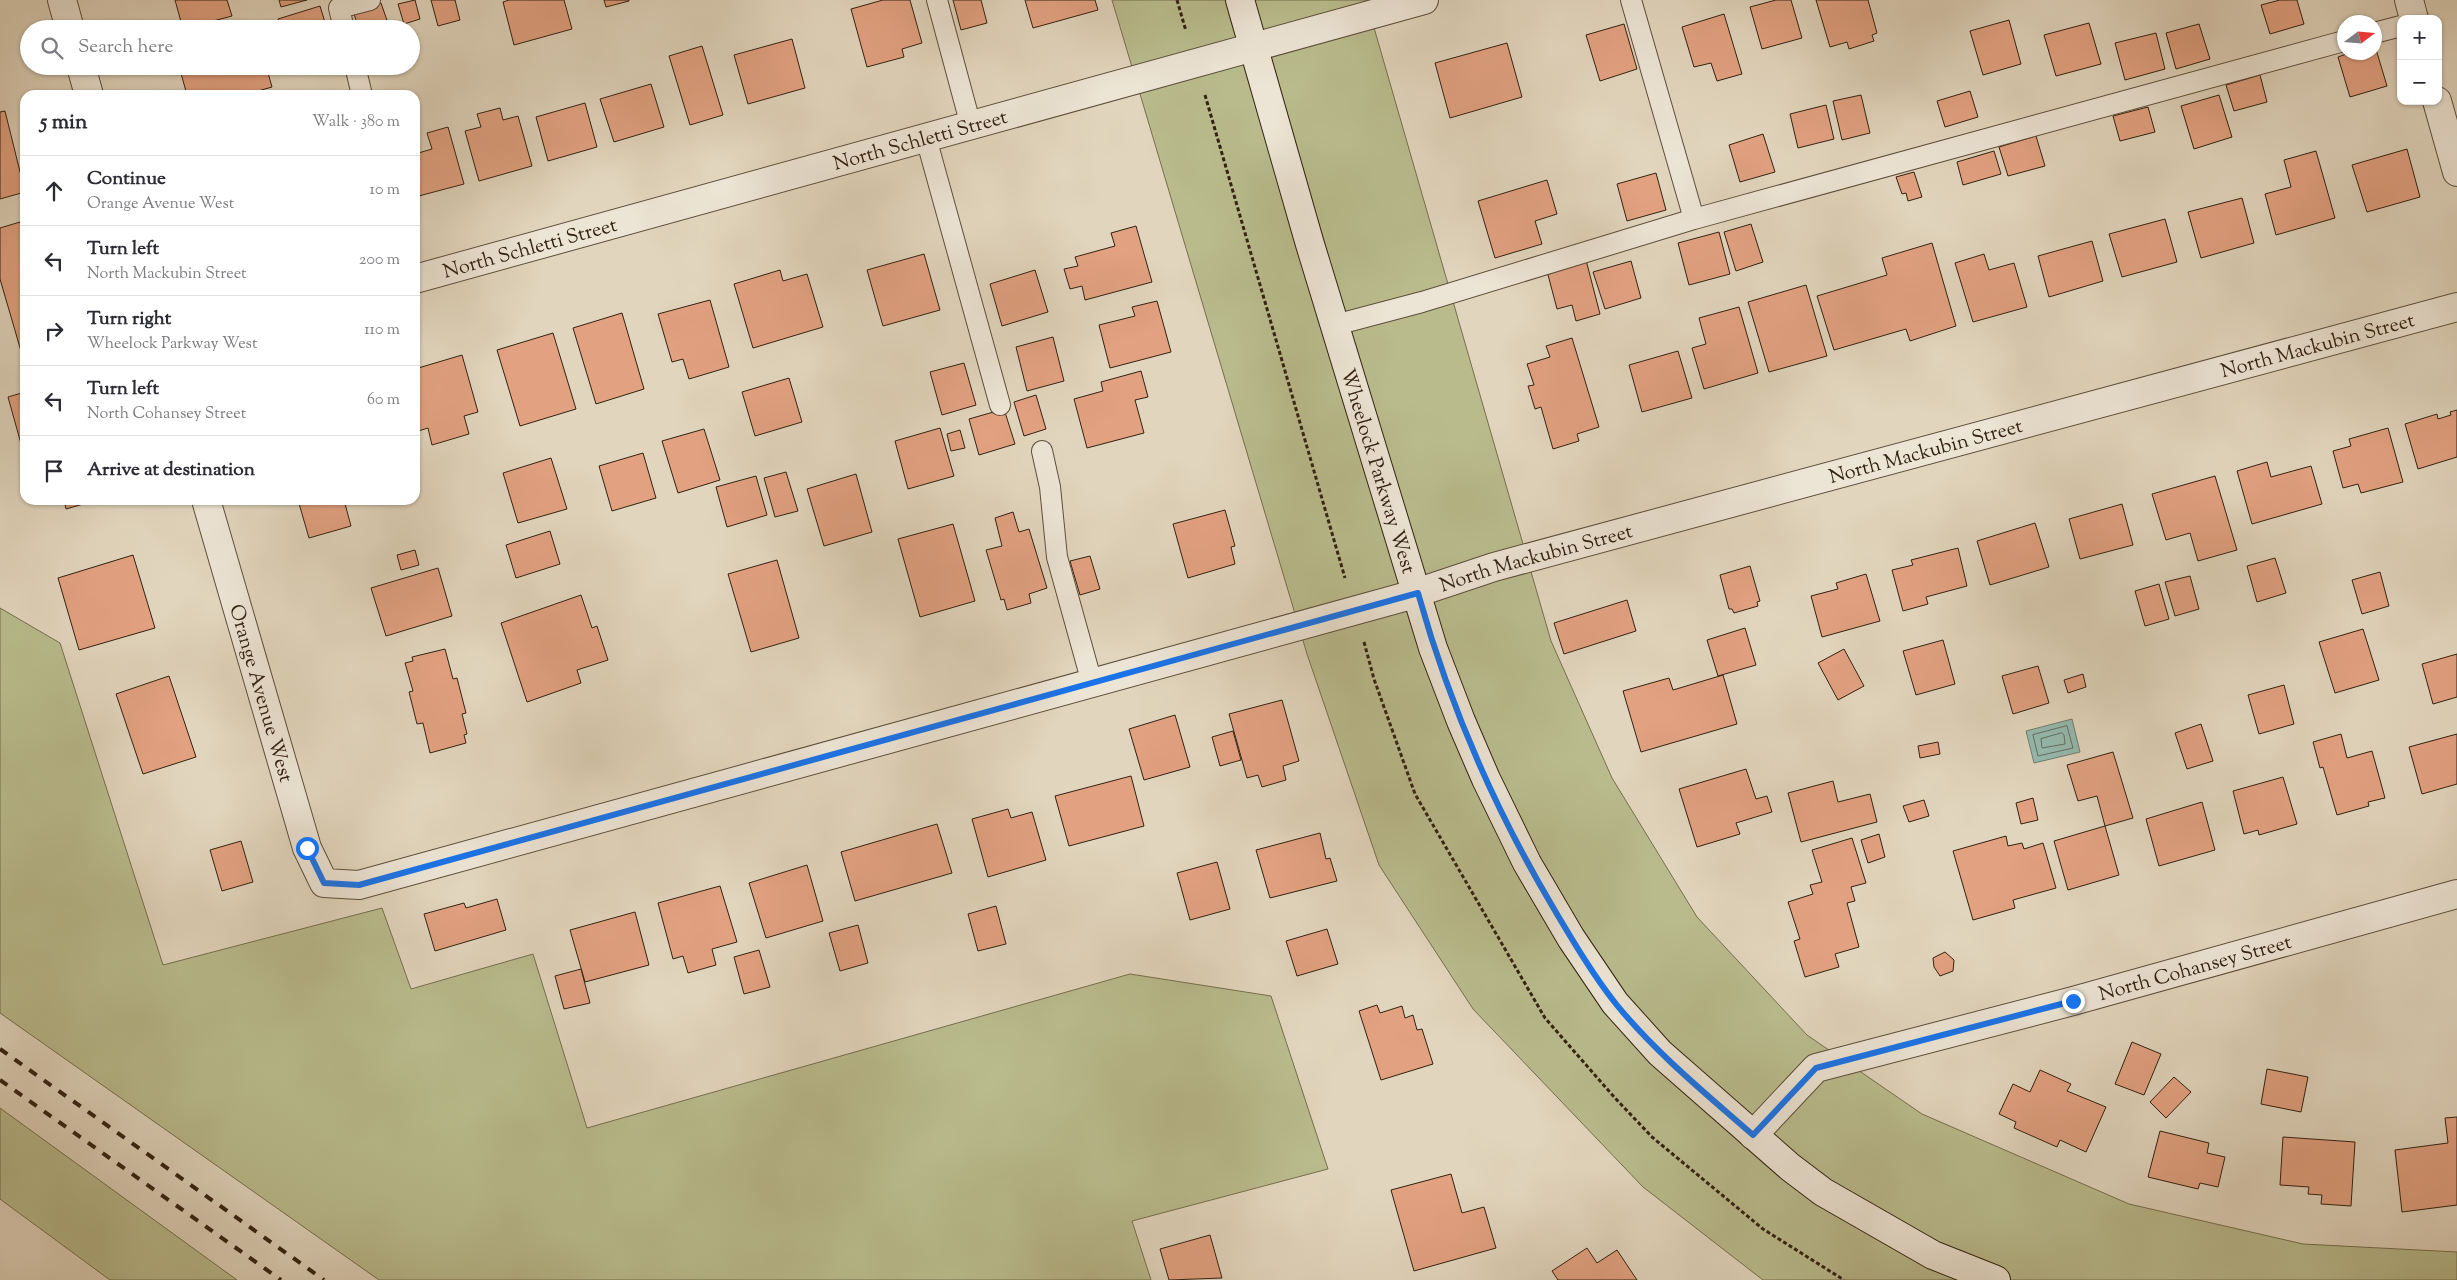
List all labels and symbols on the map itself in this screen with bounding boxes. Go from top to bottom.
north arrow [2337,15,2382,60]
street label: North Schletti Street [830,104,1011,180]
street label: North Schletti Street [440,212,621,288]
street label: North Mackubin Street [2218,307,2418,387]
street label: Wheelock Parkway West [1332,365,1422,578]
street label: North Mackubin Street [1826,413,2026,493]
street label: North Mackubin Street [1436,518,1636,601]
street label: Orange Avenue West [220,601,299,786]
route start [296,837,319,860]
street label: North Cohansey Street [2096,929,2295,1010]
route end [2062,990,2085,1013]

